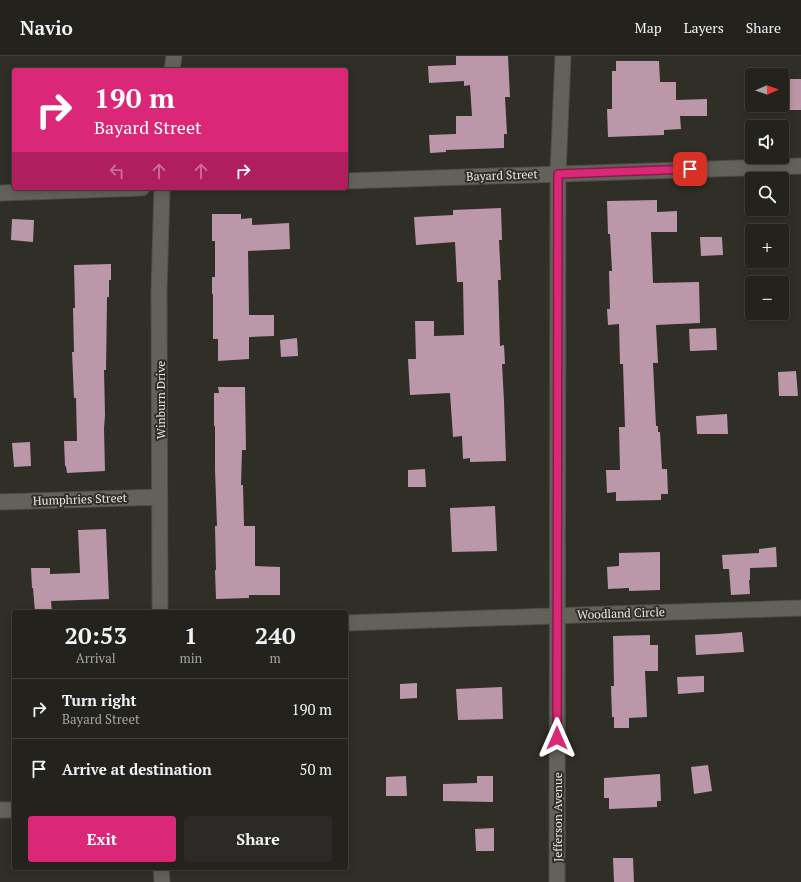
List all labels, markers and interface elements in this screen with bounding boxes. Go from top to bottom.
text: Navio [20,15,73,40]
text: Map [635,18,662,37]
text: Layers [684,18,724,37]
text: Share [746,18,781,37]
north arrow [745,68,789,112]
map controls [745,68,789,320]
text: 190 m [94,79,175,116]
icon: right [28,84,80,136]
text: Bayard Street [94,115,202,139]
button: sound [745,120,789,164]
pin [673,152,707,186]
icon: arrive [679,158,701,180]
icon: left [106,160,128,182]
icon: ahead [148,160,170,182]
icon: ahead [190,160,212,182]
icon: right [232,160,254,182]
street label: Bayard Street [466,166,539,184]
button: search [745,172,789,216]
button: + [745,224,789,268]
button: − [745,276,789,320]
street label: Winburn Drive [153,361,168,439]
street label: Humphries Street [33,490,128,508]
street label: Woodland Circle [577,604,665,622]
text: 20:53 [64,619,127,651]
text: 1 [184,619,198,651]
text: 240 [255,619,295,651]
text: Arrival [76,649,116,667]
text: min [179,649,202,667]
text: m [270,649,281,667]
text: Turn right [62,690,137,710]
icon: right [28,698,50,720]
text: 190 m [291,699,332,719]
text: Bayard Street [62,710,140,728]
position arrow [536,717,578,759]
icon: arrive [28,758,50,780]
text: Arrive at destination [62,759,212,779]
text: 50 m [299,759,332,779]
street label: Jefferson Avenue [550,772,565,862]
button: Exit [28,816,176,862]
button: Share [184,816,332,862]

